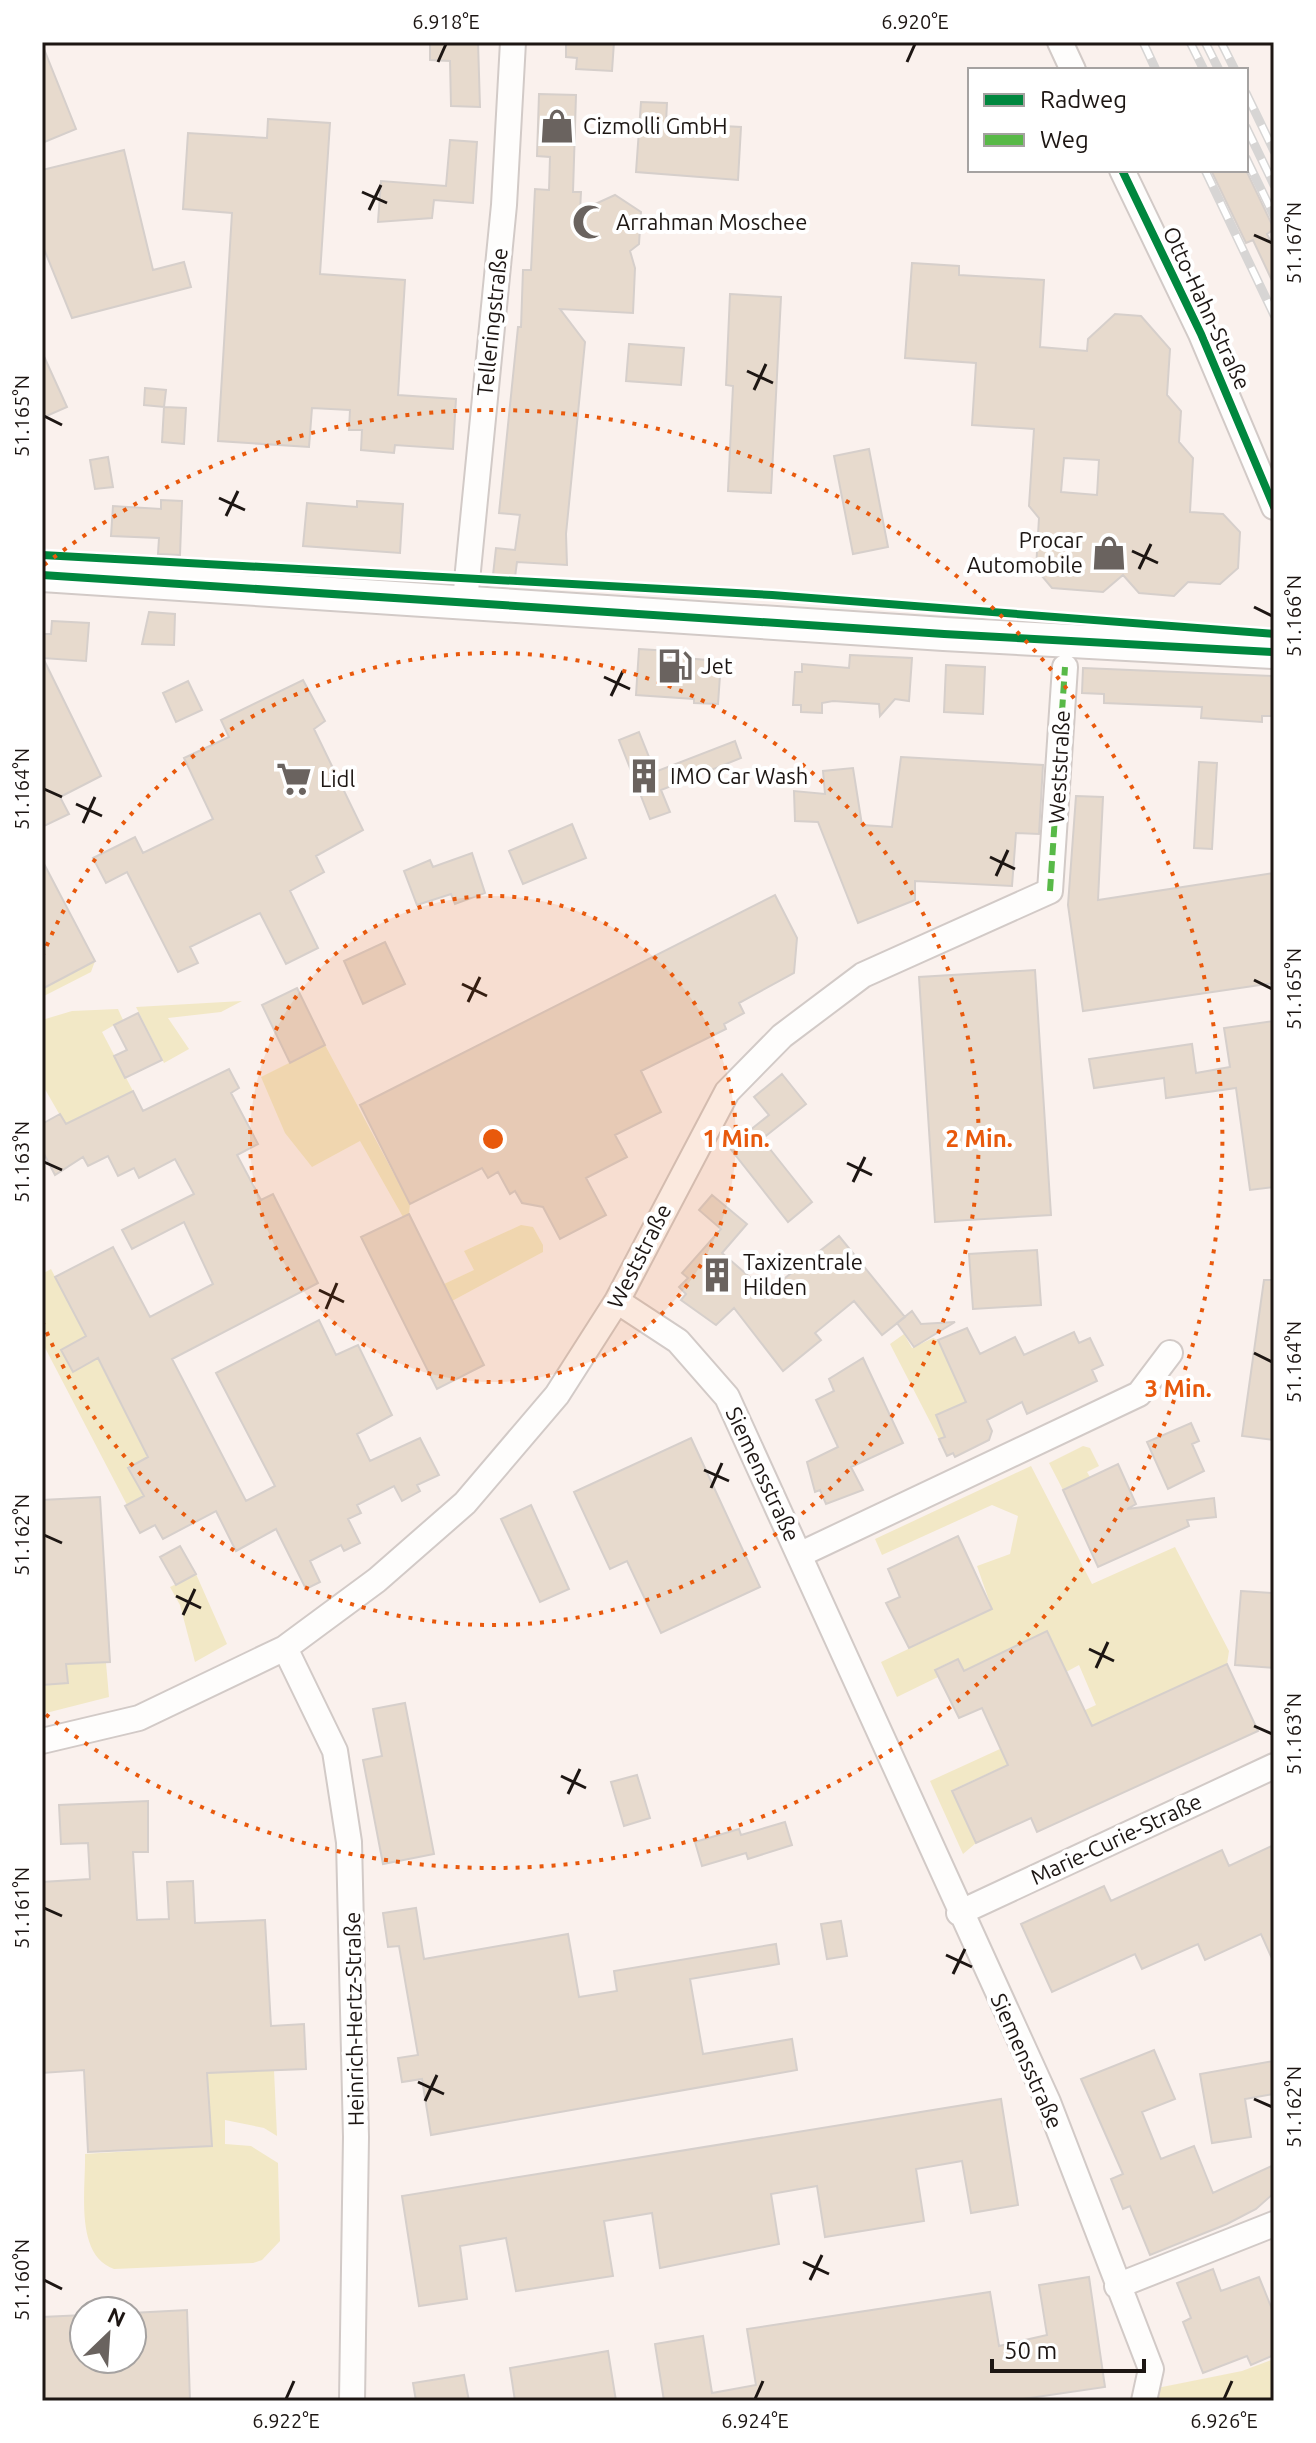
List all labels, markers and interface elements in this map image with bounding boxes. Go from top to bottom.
text: 6.918°E [412,10,480,33]
text: 6.920°E [881,10,949,33]
legend [968,68,1248,172]
text: Radweg [1040,86,1127,113]
shop icon: Cizmolli GmbH [538,107,576,145]
place label: Cizmolli GmbH [583,113,728,138]
text: Weg [1040,126,1089,153]
text: 51.167°N [1282,202,1305,284]
mosque icon: Arrahman Moschee [571,203,609,241]
place label: Arrahman Moschee [616,209,807,234]
street label: Otto-Hahn-Straße [1159,222,1256,393]
street label: Telleringstraße [471,246,512,397]
text: 51.165°N [10,375,33,457]
place label: Procar Automobile [967,527,1084,577]
shop icon: Procar Automobile [1090,534,1128,572]
text: 51.166°N [1282,575,1305,657]
fuel station icon: Jet [656,647,694,685]
place label: Jet [701,653,733,678]
street label: Weststraße [1043,710,1074,824]
text: 51.164°N [10,748,33,830]
building icon: IMO Car Wash [625,757,663,795]
supermarket icon: Lidl [275,760,313,798]
place label: IMO Car Wash [670,763,808,788]
place label: Lidl [320,766,355,791]
text: 51.165°N [1282,948,1305,1030]
text: 51.163°N [10,1121,33,1203]
centre of rings [479,1125,507,1153]
text: 1 Min. [702,1125,770,1152]
text: 2 Min. [945,1125,1013,1152]
street label: Weststraße [602,1199,675,1312]
place label: Taxizentrale Hilden [743,1249,863,1299]
building icon: Taxizentrale Hilden [698,1256,736,1294]
text: 51.164°N [1282,1321,1305,1403]
text: 3 Min. [1144,1375,1212,1402]
street label: Siemensstraße [721,1403,806,1545]
text: 51.162°N [10,1494,33,1576]
text: 51.163°N [1282,1693,1305,1775]
street label: Marie-Curie-Straße [1026,1788,1205,1889]
text: 51.161°N [10,1867,33,1949]
street label: Heinrich-Hertz-Straße [339,1912,368,2126]
street label: Siemensstraße [986,1989,1068,2132]
text: 51.162°N [1282,2066,1305,2148]
text: 51.160°N [10,2239,33,2321]
north arrow [68,2295,148,2375]
text: N [104,2302,129,2331]
scale bar [992,2323,1144,2373]
text: 50 m [1004,2337,1057,2364]
text: 6.922°E [252,2409,320,2432]
text: 6.924°E [721,2409,789,2432]
text: 6.926°E [1190,2409,1258,2432]

